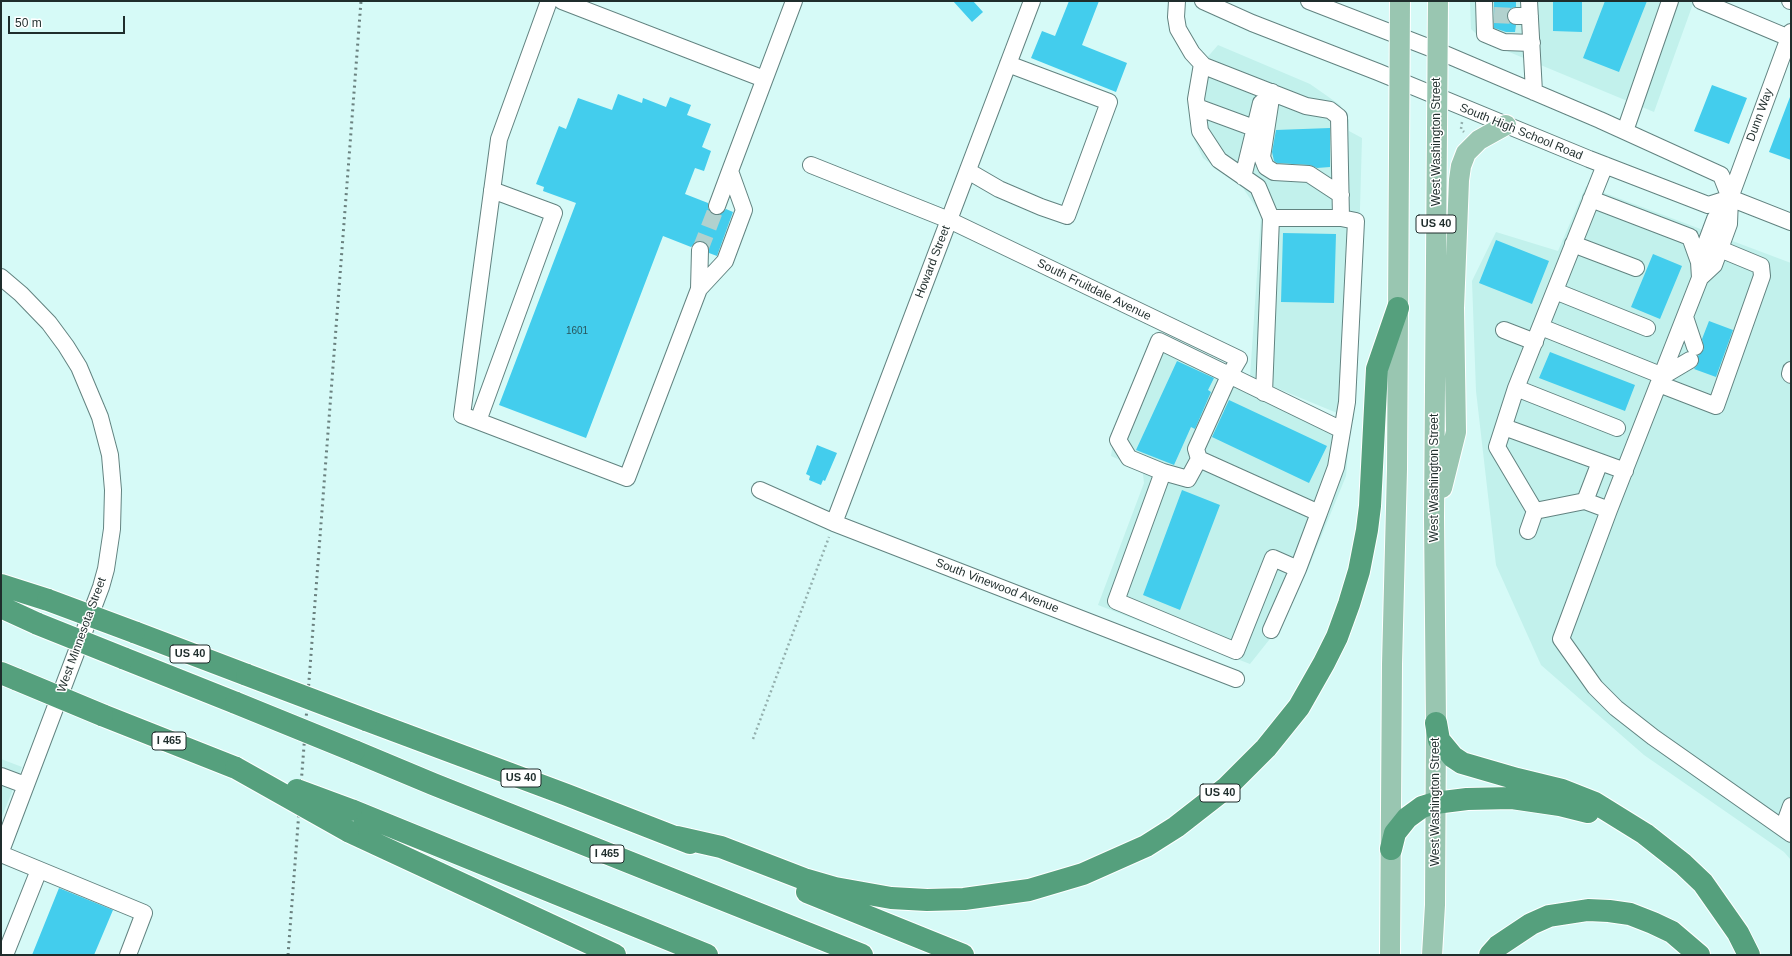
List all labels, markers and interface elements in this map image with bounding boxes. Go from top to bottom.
scale bar [10,8,127,34]
text: 50 m [15,16,42,30]
street label: West Washington Street [1430,78,1444,206]
street label: Dunn Way [1744,86,1776,144]
street label: South High School Road [1457,101,1585,163]
road number: US 40 [1416,215,1456,233]
street label: Howard Street [913,224,953,300]
street label: South Fruitdale Avenue [1035,256,1153,324]
house number: 1601 [566,325,588,337]
street label: West Washington Street [1428,414,1442,542]
street label: South Vinewood Avenue [933,556,1061,616]
street label: West Minnesota Street [55,576,109,694]
road number: US 40 [170,645,210,663]
road number: I 465 [152,732,186,750]
street label: West Washington Street [1429,738,1443,866]
road number: US 40 [501,769,541,787]
road number: US 40 [1200,784,1240,802]
road number: I 465 [590,845,624,863]

